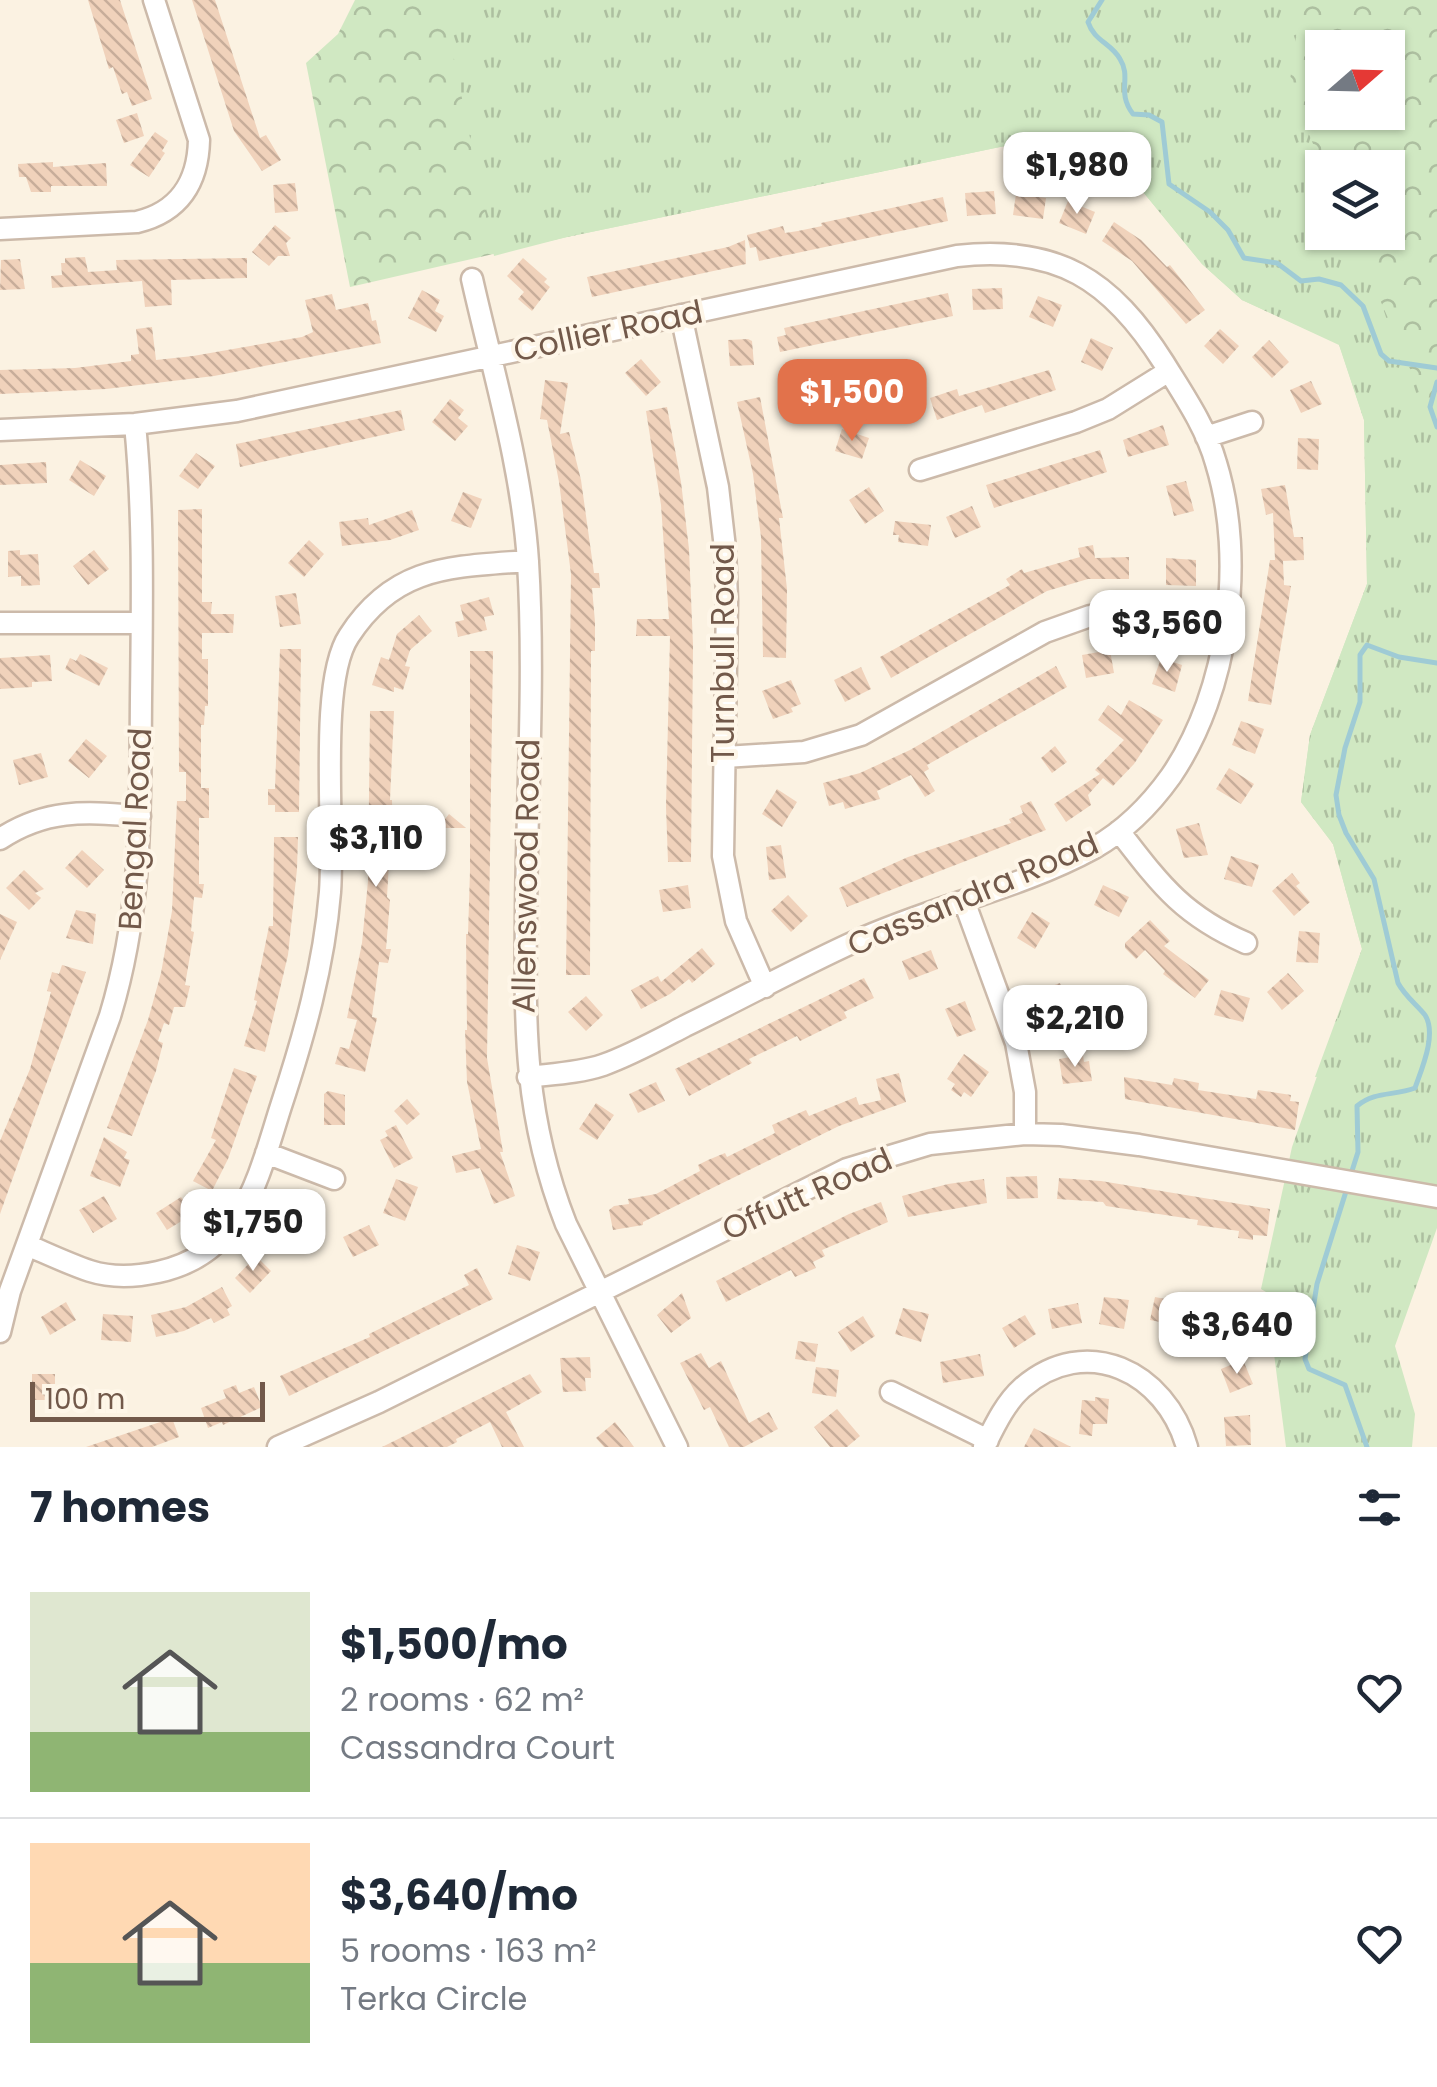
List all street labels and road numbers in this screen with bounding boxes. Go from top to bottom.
street label: Collier Road [509,289,707,373]
street label: Turnbull Road [700,543,745,763]
street label: Bengal Road [107,727,162,931]
street label: Allenswood Road [501,738,550,1014]
street label: Cassandra Road [840,820,1105,967]
street label: Offutt Road [715,1136,899,1251]

